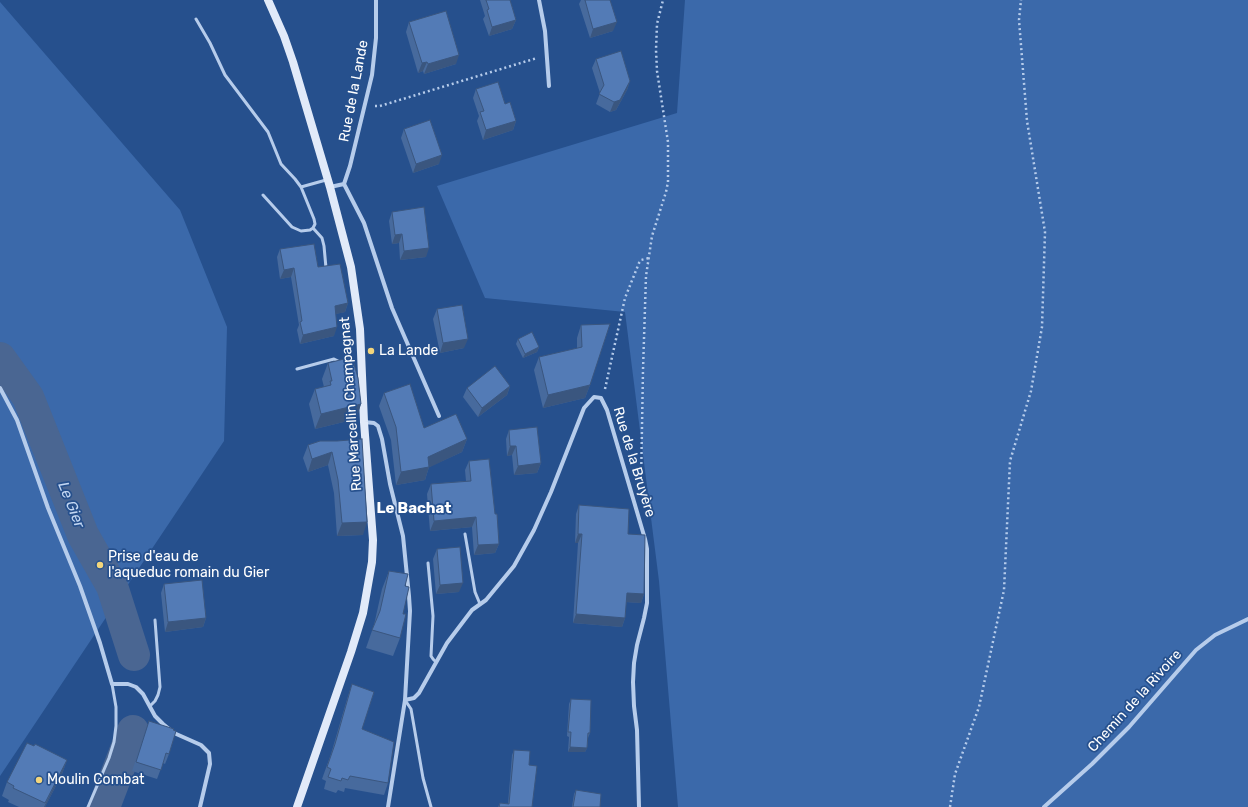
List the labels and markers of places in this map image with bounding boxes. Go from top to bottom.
place label: La Lande [379,343,438,359]
marker: La Lande [366,346,376,356]
place label: Prise d'eau de l'aqueduc romain du Gier [108,549,269,582]
marker: Prise d'eau de l'aqueduc romain du Gier [95,560,105,570]
place label: Moulin Combat [47,772,145,788]
marker: Moulin Combat [34,775,44,785]

